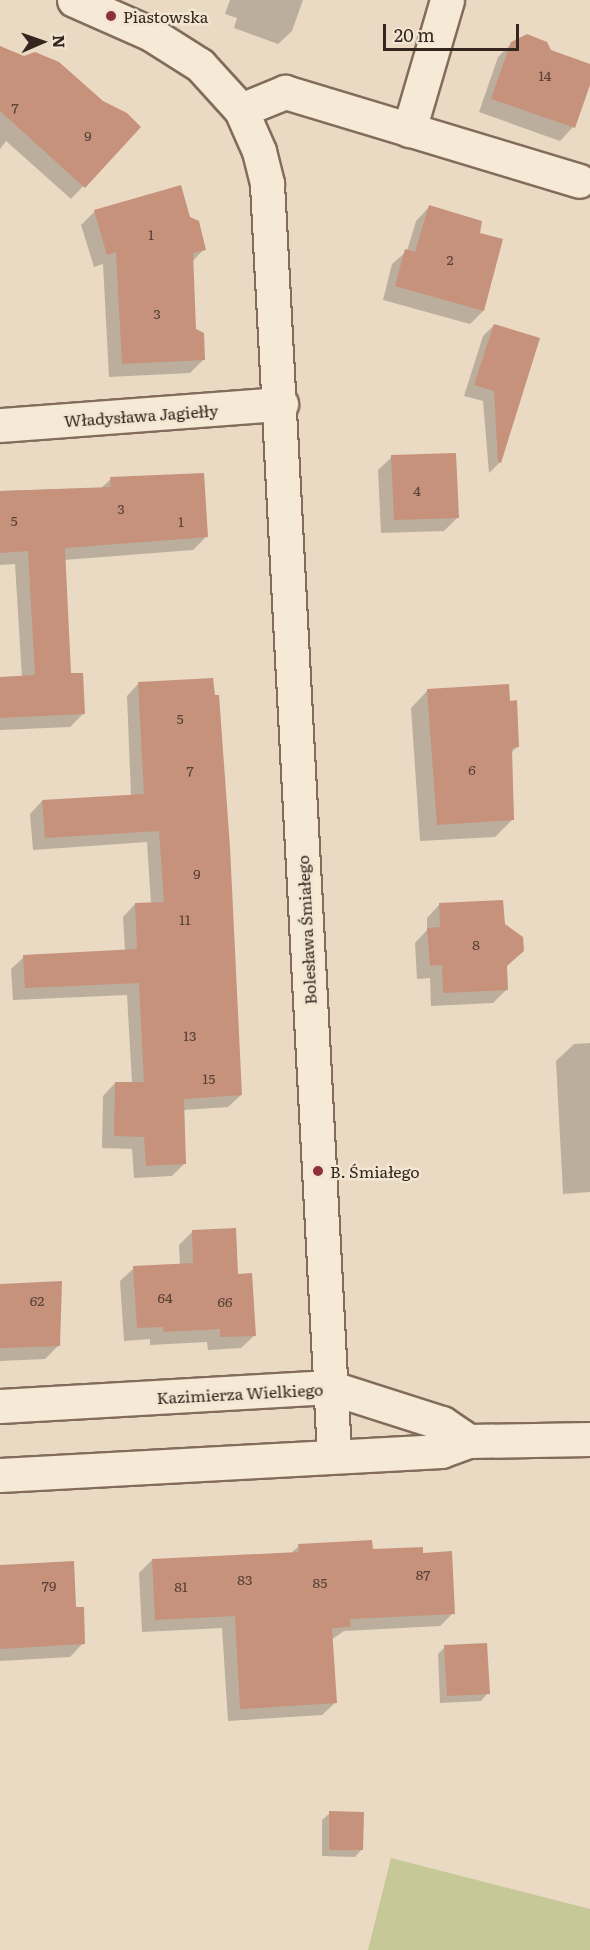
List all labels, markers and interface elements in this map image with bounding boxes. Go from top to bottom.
place label: Piastowska [123,6,208,26]
marker: Piastowska [104,9,118,23]
north arrow [12,12,72,72]
scale bar [386,12,522,50]
text: 20 m [394,21,435,48]
text: N [48,34,72,49]
house number: 14 [539,67,551,83]
house number: 7 [11,99,19,115]
house number: 9 [84,127,92,143]
house number: 1 [148,226,154,242]
house number: 2 [446,251,454,267]
house number: 3 [153,305,161,321]
street label: Władysława Jagiełły [63,400,219,430]
house number: 4 [413,482,421,498]
house number: 3 [117,500,125,516]
house number: 5 [10,512,18,528]
house number: 1 [178,513,184,529]
house number: 5 [176,710,184,726]
house number: 6 [468,761,476,777]
house number: 7 [186,762,194,778]
street label: Bolesława Śmiałego [293,855,319,1005]
house number: 9 [193,865,201,881]
house number: 11 [179,911,191,927]
house number: 8 [472,936,480,952]
house number: 13 [183,1027,197,1043]
house number: 15 [203,1070,215,1086]
place label: B. Śmiałego [330,1161,420,1181]
marker: B. Śmiałego [311,1164,325,1178]
house number: 64 [157,1289,173,1305]
house number: 62 [30,1292,44,1308]
house number: 66 [217,1293,233,1309]
street label: Kazimierza Wielkiego [156,1379,324,1407]
house number: 87 [416,1566,430,1582]
house number: 83 [237,1571,253,1587]
house number: 85 [313,1574,327,1590]
house number: 79 [42,1577,56,1593]
house number: 81 [174,1578,188,1594]

